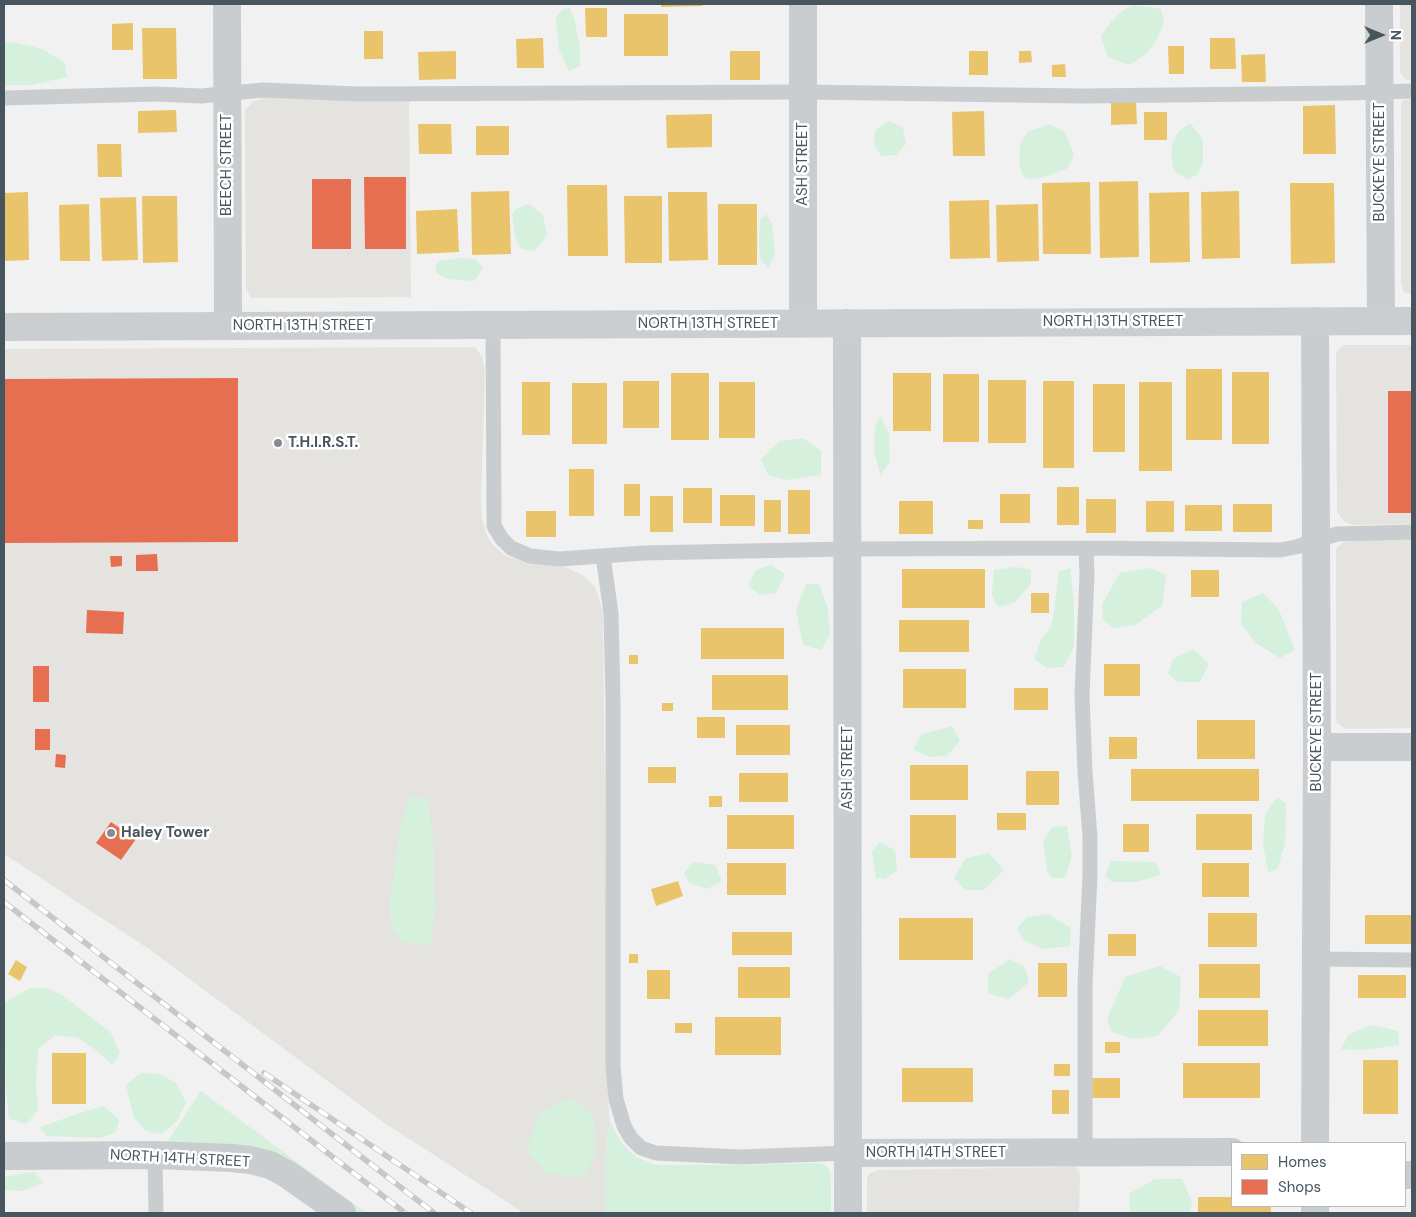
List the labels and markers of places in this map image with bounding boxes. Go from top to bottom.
place label: T.H.I.R.S.T. [288,434,358,452]
marker: T.H.I.R.S.T. [272,437,284,449]
place label: Haley Tower [121,824,209,842]
marker: Haley Tower [105,827,117,839]

